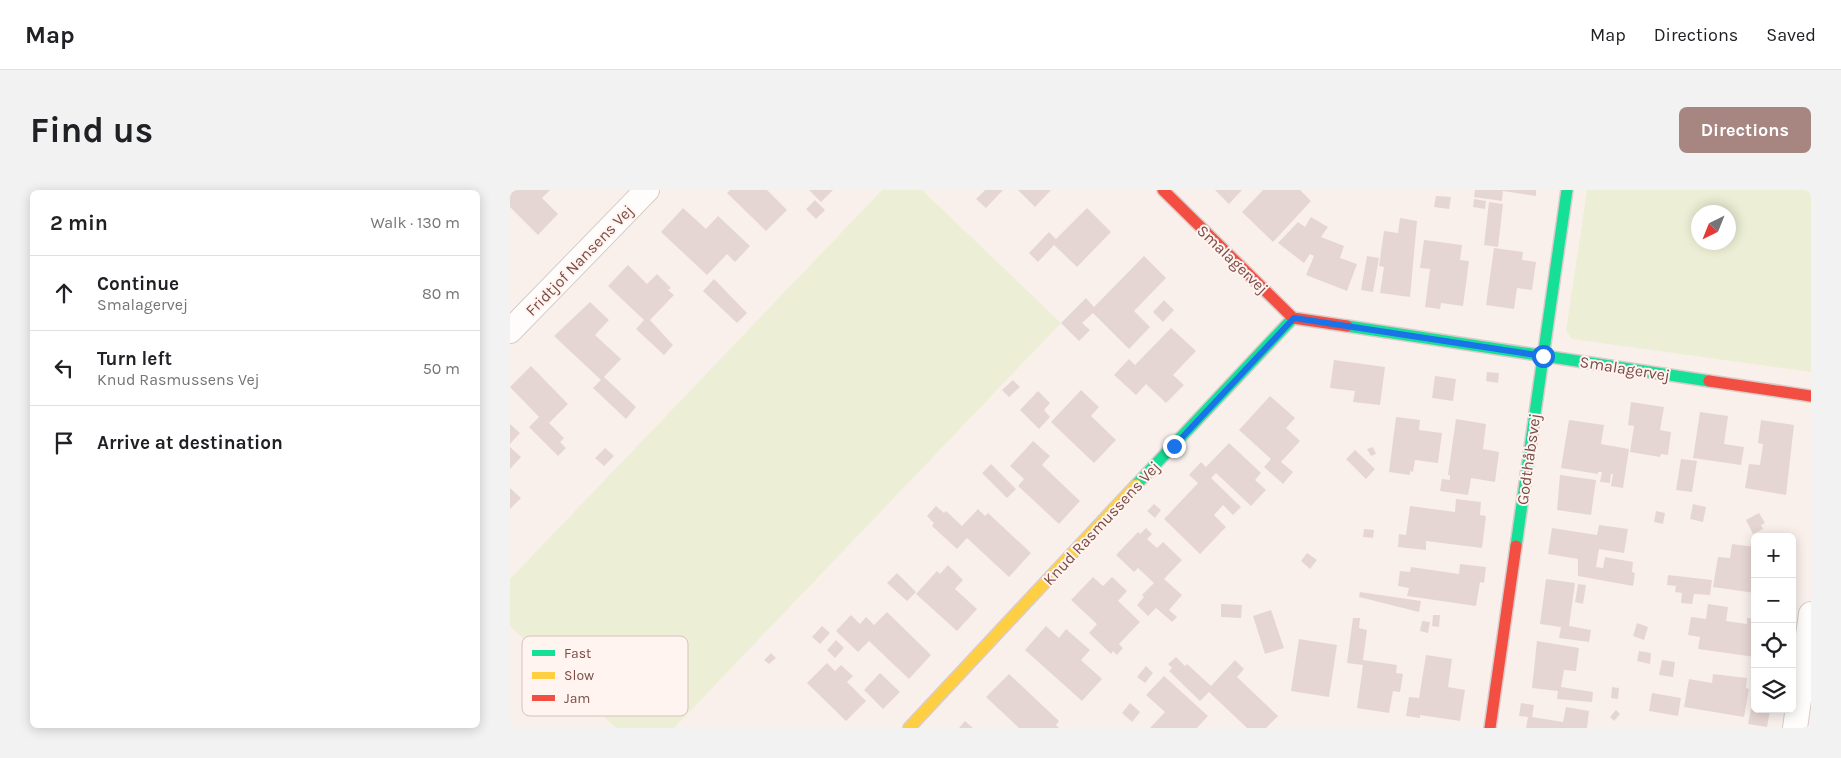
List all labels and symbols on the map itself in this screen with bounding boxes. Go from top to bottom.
street label: Fridtjof Nansens Vej [521,201,637,320]
north arrow [1691,205,1736,250]
street label: Smalagervej [1193,221,1272,298]
route start [1532,345,1555,368]
street label: Smalagervej [1578,352,1671,385]
street label: Godthåbsvej [1513,412,1544,506]
route end [1163,435,1186,458]
street label: Knud Rasmussens Vej [1039,457,1164,589]
legend [522,636,688,716]
text: Fast [564,645,591,662]
text: Slow [564,667,594,684]
text: Jam [564,690,590,707]

